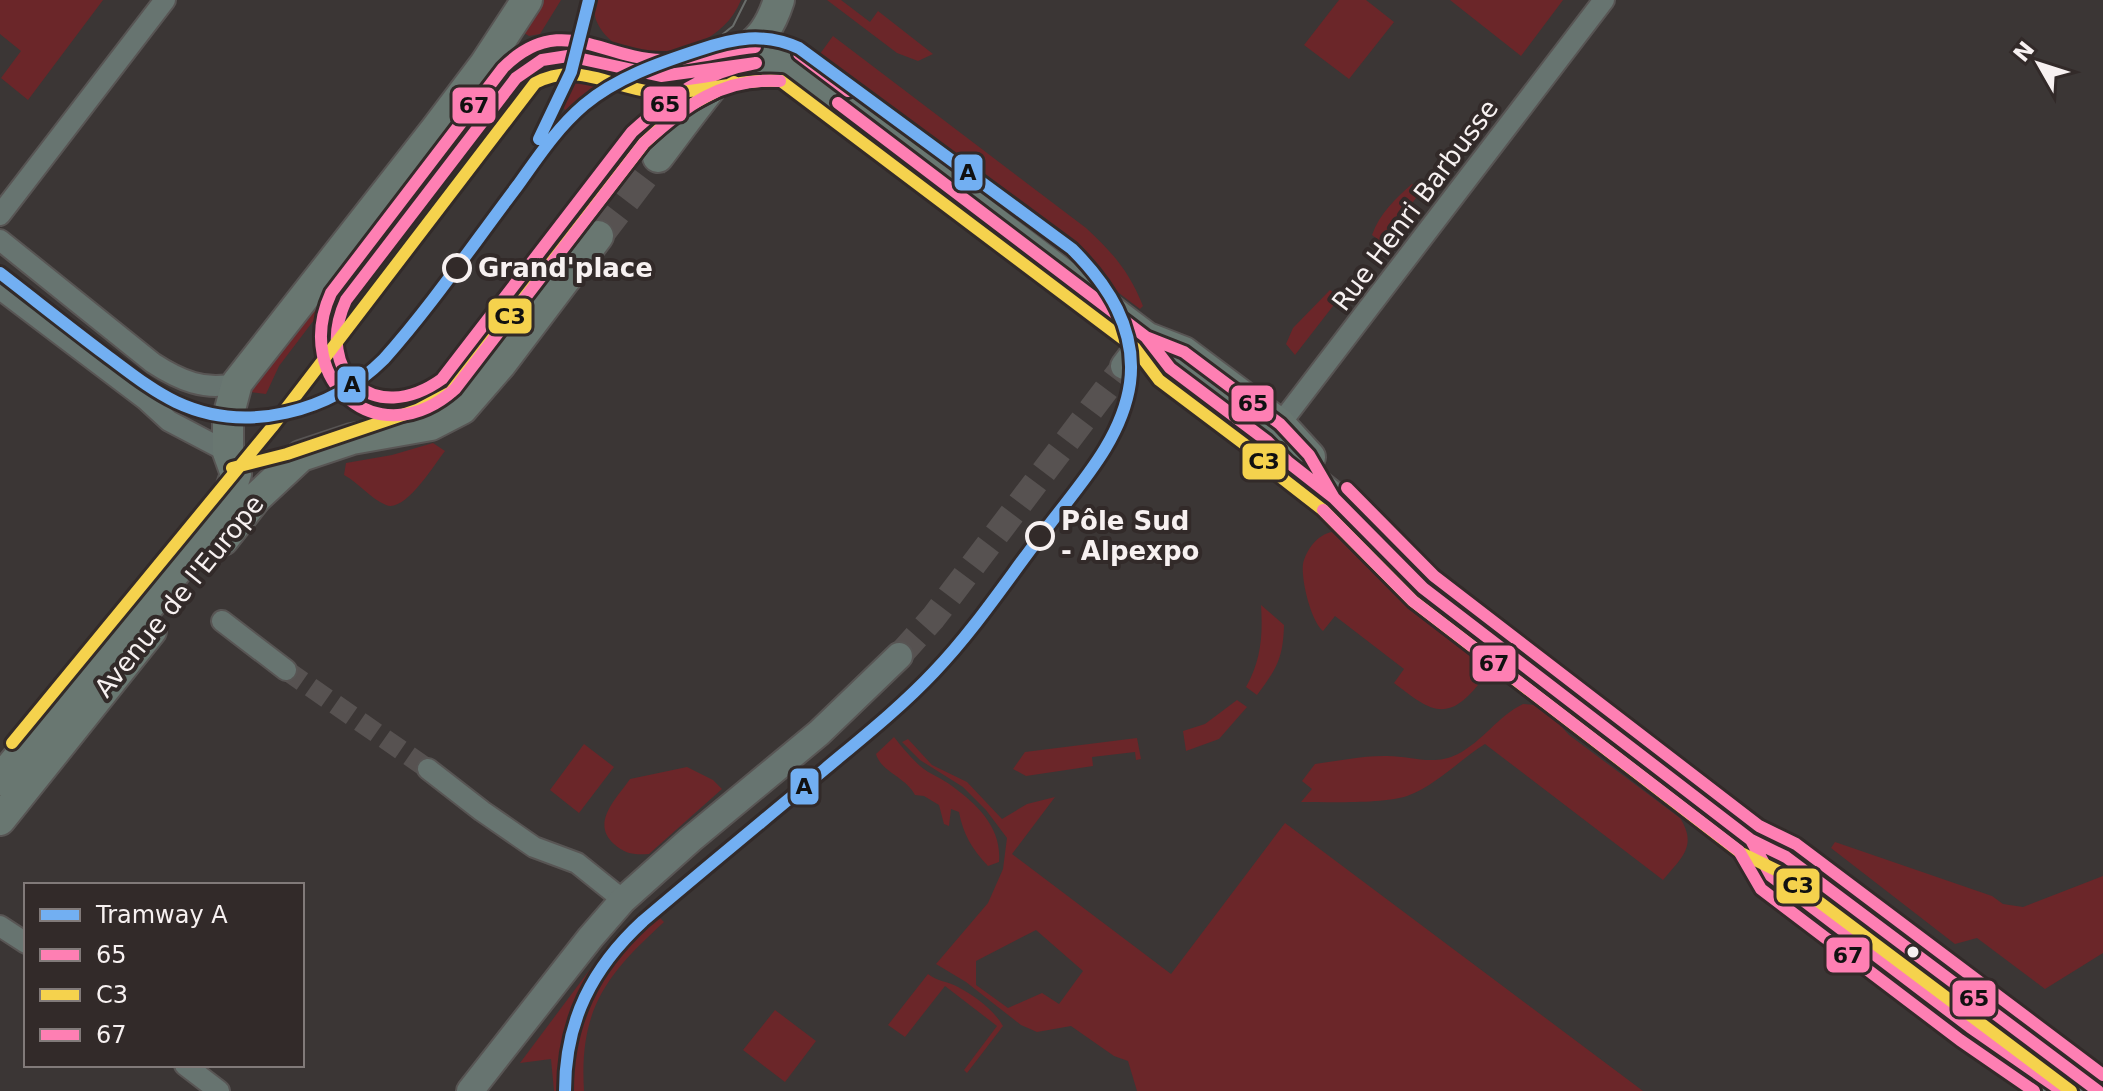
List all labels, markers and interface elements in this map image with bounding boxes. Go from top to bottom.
north arrow [1999,24,2079,104]
text: N [2008,37,2039,67]
line badge: 65 [642,85,688,123]
line badge: 67 [451,86,497,125]
text: 65 [650,92,680,117]
text: 67 [459,93,489,118]
street label: Rue Henri Barbusse [1326,94,1504,316]
line badge: A [953,153,984,192]
text: A [959,160,977,185]
place label: Grand'place [478,253,653,283]
marker: Grand'place [443,254,471,282]
line badge: C3 [487,297,533,335]
text: C3 [494,304,526,329]
line badge: A [336,365,367,404]
text: A [343,372,361,397]
line badge: 65 [1230,384,1275,423]
text: 65 [1238,391,1268,416]
line badge: C3 [1241,442,1287,481]
text: C3 [1248,449,1280,474]
street label: Avenue de l'Europe [88,489,270,703]
place label: Pôle Sud - Alpexpo [1061,506,1199,566]
marker: Pôle Sud - Alpexpo [1026,522,1054,550]
line badge: 67 [1471,644,1517,683]
text: 67 [1479,651,1509,676]
line badge: A [789,767,820,806]
text: A [795,774,813,799]
line badge: C3 [1775,867,1821,905]
text: C3 [1782,873,1814,898]
legend [24,883,304,1067]
text: Tramway A [95,901,228,929]
line badge: 67 [1825,936,1871,974]
text: 65 [96,941,127,969]
text: 67 [1833,943,1863,968]
unlabelled marker [1905,944,1921,960]
line badge: 65 [1951,979,1997,1018]
text: C3 [96,981,128,1009]
text: 65 [1959,986,1989,1011]
text: 67 [96,1021,127,1049]

